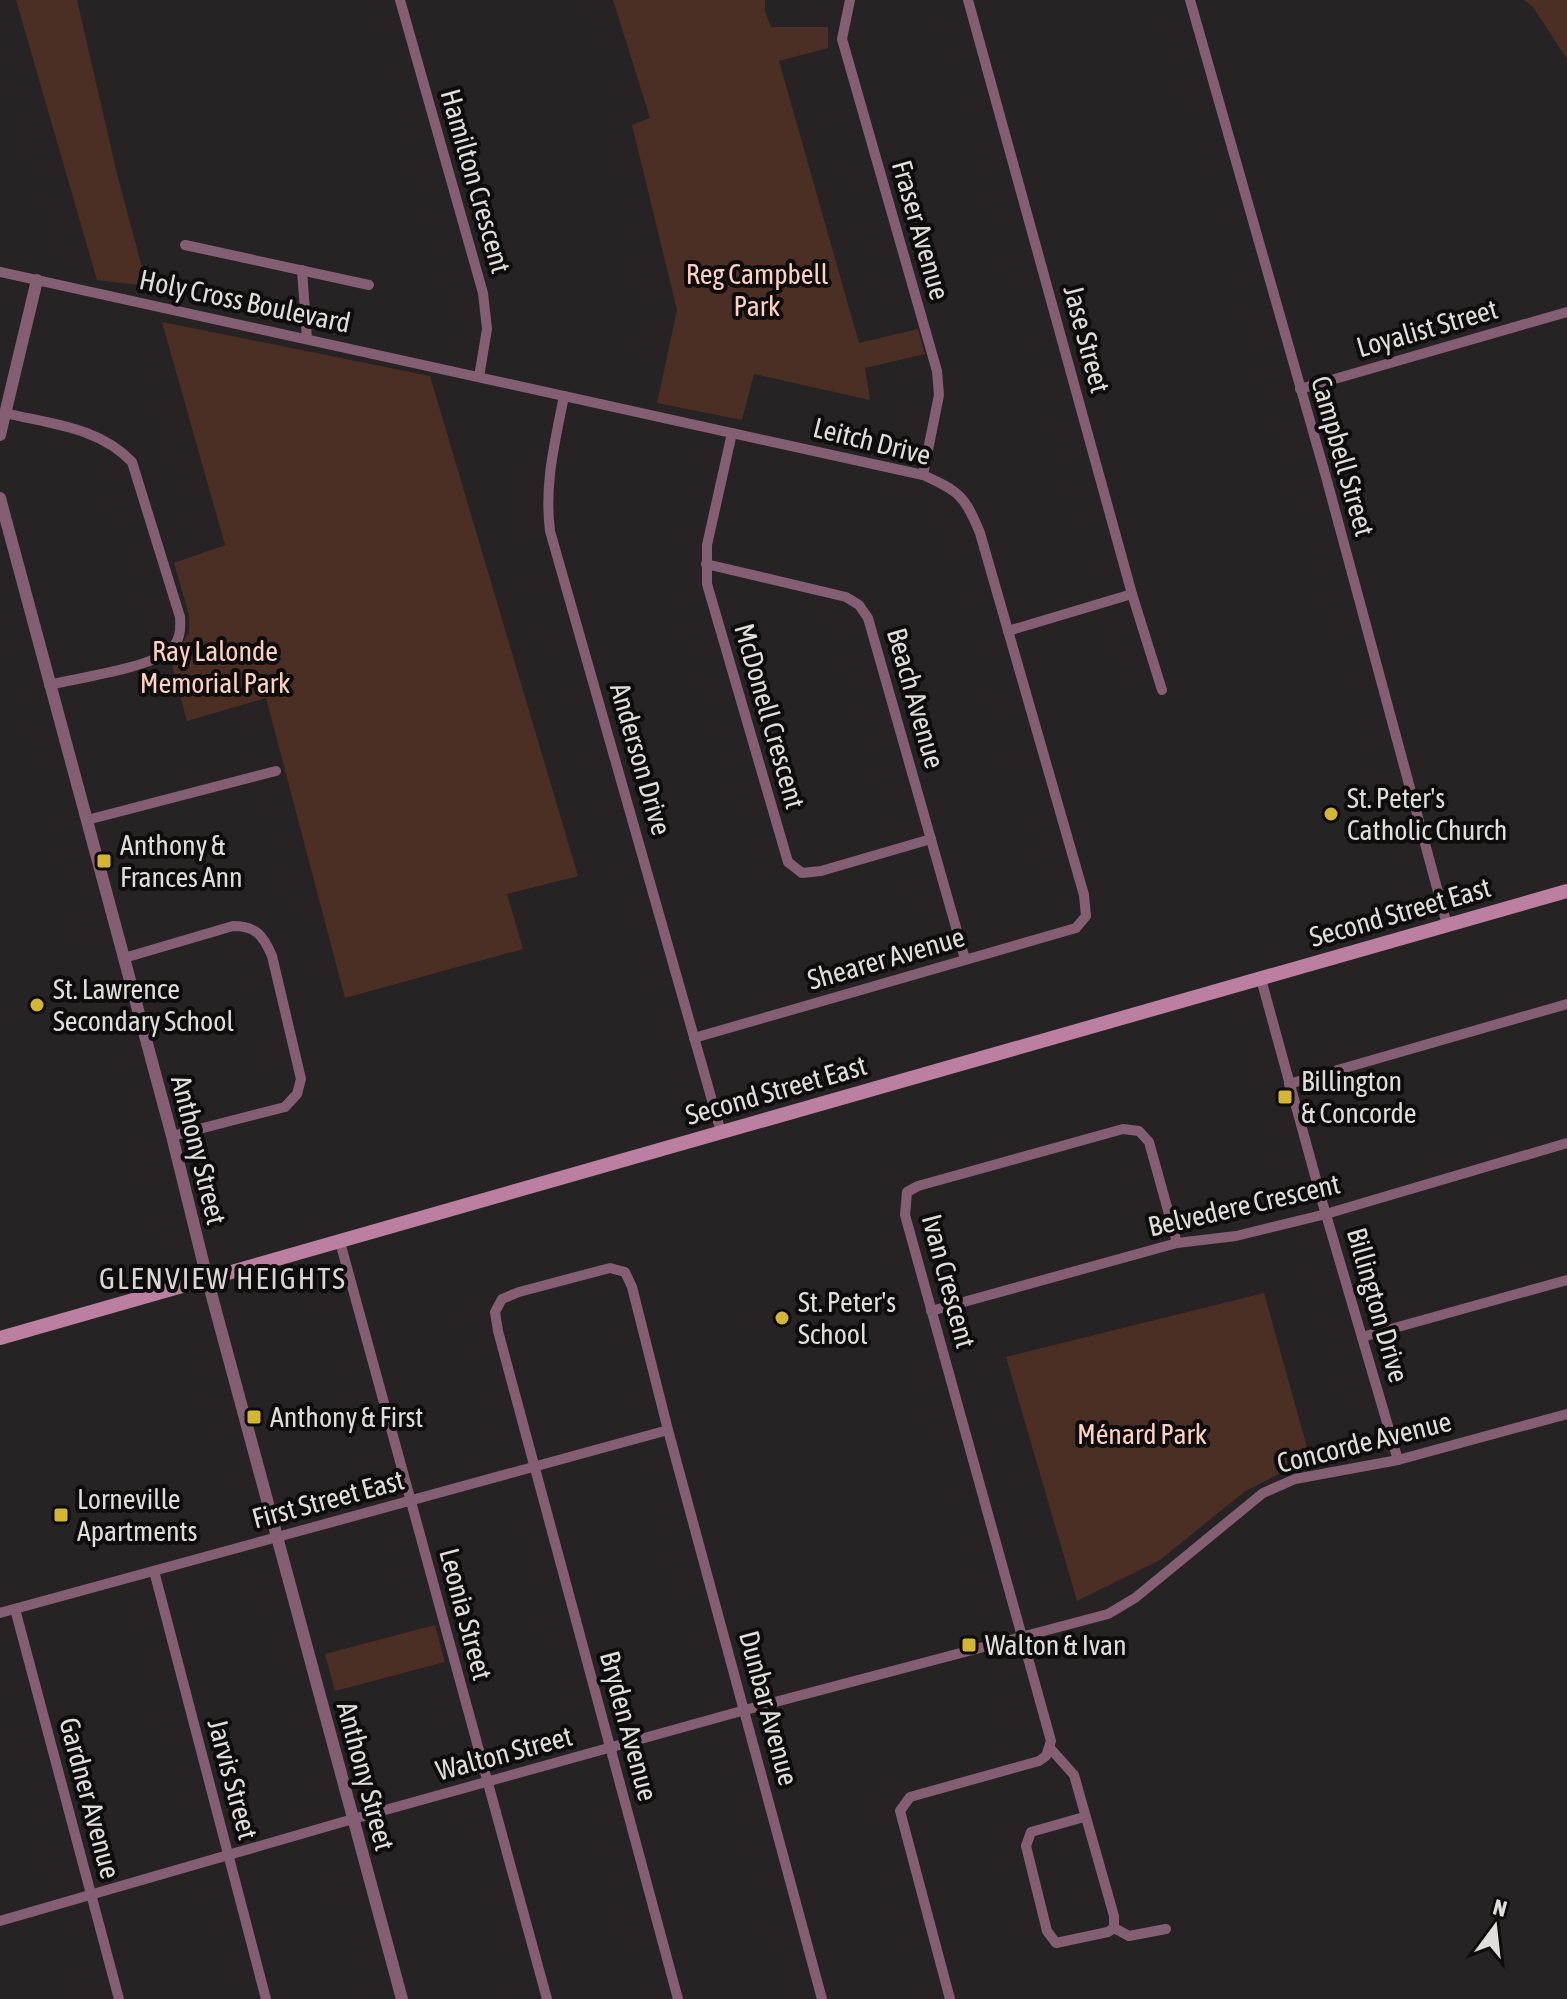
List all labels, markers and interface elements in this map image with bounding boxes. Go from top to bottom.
street label: Hamilton Crescent [434,85,518,277]
street label: Fraser Avenue [886,157,956,303]
park label: Reg Campbell Park [686,258,829,322]
street label: Holy Cross Boulevard [137,263,353,339]
street label: Jase Street [1057,282,1117,396]
street label: Loyalist Street [1353,293,1501,363]
street label: Campbell Street [1305,372,1381,540]
street label: Leitch Drive [810,411,934,471]
street label: McDonell Crescent [728,620,812,812]
street label: Beach Avenue [881,624,951,772]
park label: Ray Lalonde Memorial Park [140,635,290,699]
street label: Anderson Drive [604,679,678,839]
place label: St. Peter's Catholic Church [1347,782,1507,846]
marker: St. Peter's Catholic Church [1322,805,1340,823]
place label: Anthony & Frances Ann [120,829,243,893]
marker: Anthony & Frances Ann [95,852,113,870]
street label: Second Street East [1306,871,1494,953]
street label: Shearer Avenue [804,920,968,996]
place label: St. Lawrence Secondary School [53,973,234,1037]
marker: St. Lawrence Secondary School [28,996,46,1014]
street label: Second Street East [682,1049,870,1131]
place label: Billington & Concorde [1301,1065,1417,1129]
street label: Anthony Street [165,1072,233,1228]
marker: Billington & Concorde [1276,1088,1294,1106]
street label: Belvedere Crescent [1145,1167,1343,1243]
street label: Ivan Crescent [916,1211,982,1351]
street label: Billington Drive [1341,1224,1415,1386]
district label: GLENVIEW HEIGHTS [99,1261,347,1295]
place label: St. Peter's School [798,1286,896,1350]
marker: St. Peter's School [773,1309,791,1327]
place label: Anthony & First [270,1401,423,1433]
street label: Concorde Avenue [1274,1405,1454,1479]
marker: Anthony & First [245,1408,263,1426]
park label: Ménard Park [1077,1418,1207,1450]
street label: First Street East [249,1463,407,1535]
place label: Lorneville Apartments [77,1483,197,1547]
marker: Lorneville Apartments [52,1506,70,1524]
street label: Leonia Street [433,1545,499,1683]
street label: Dunbar Avenue [733,1627,805,1789]
place label: Walton & Ivan [985,1629,1127,1661]
marker: Walton & Ivan [960,1636,978,1654]
street label: Bryden Avenue [594,1648,664,1804]
street label: Anthony Street [331,1698,401,1854]
street label: Gardner Avenue [53,1714,127,1882]
street label: Jarvis Street [202,1715,264,1843]
street label: Walton Street [432,1719,576,1787]
north arrow [1455,1887,1535,1967]
text: N [1491,1893,1510,1922]

